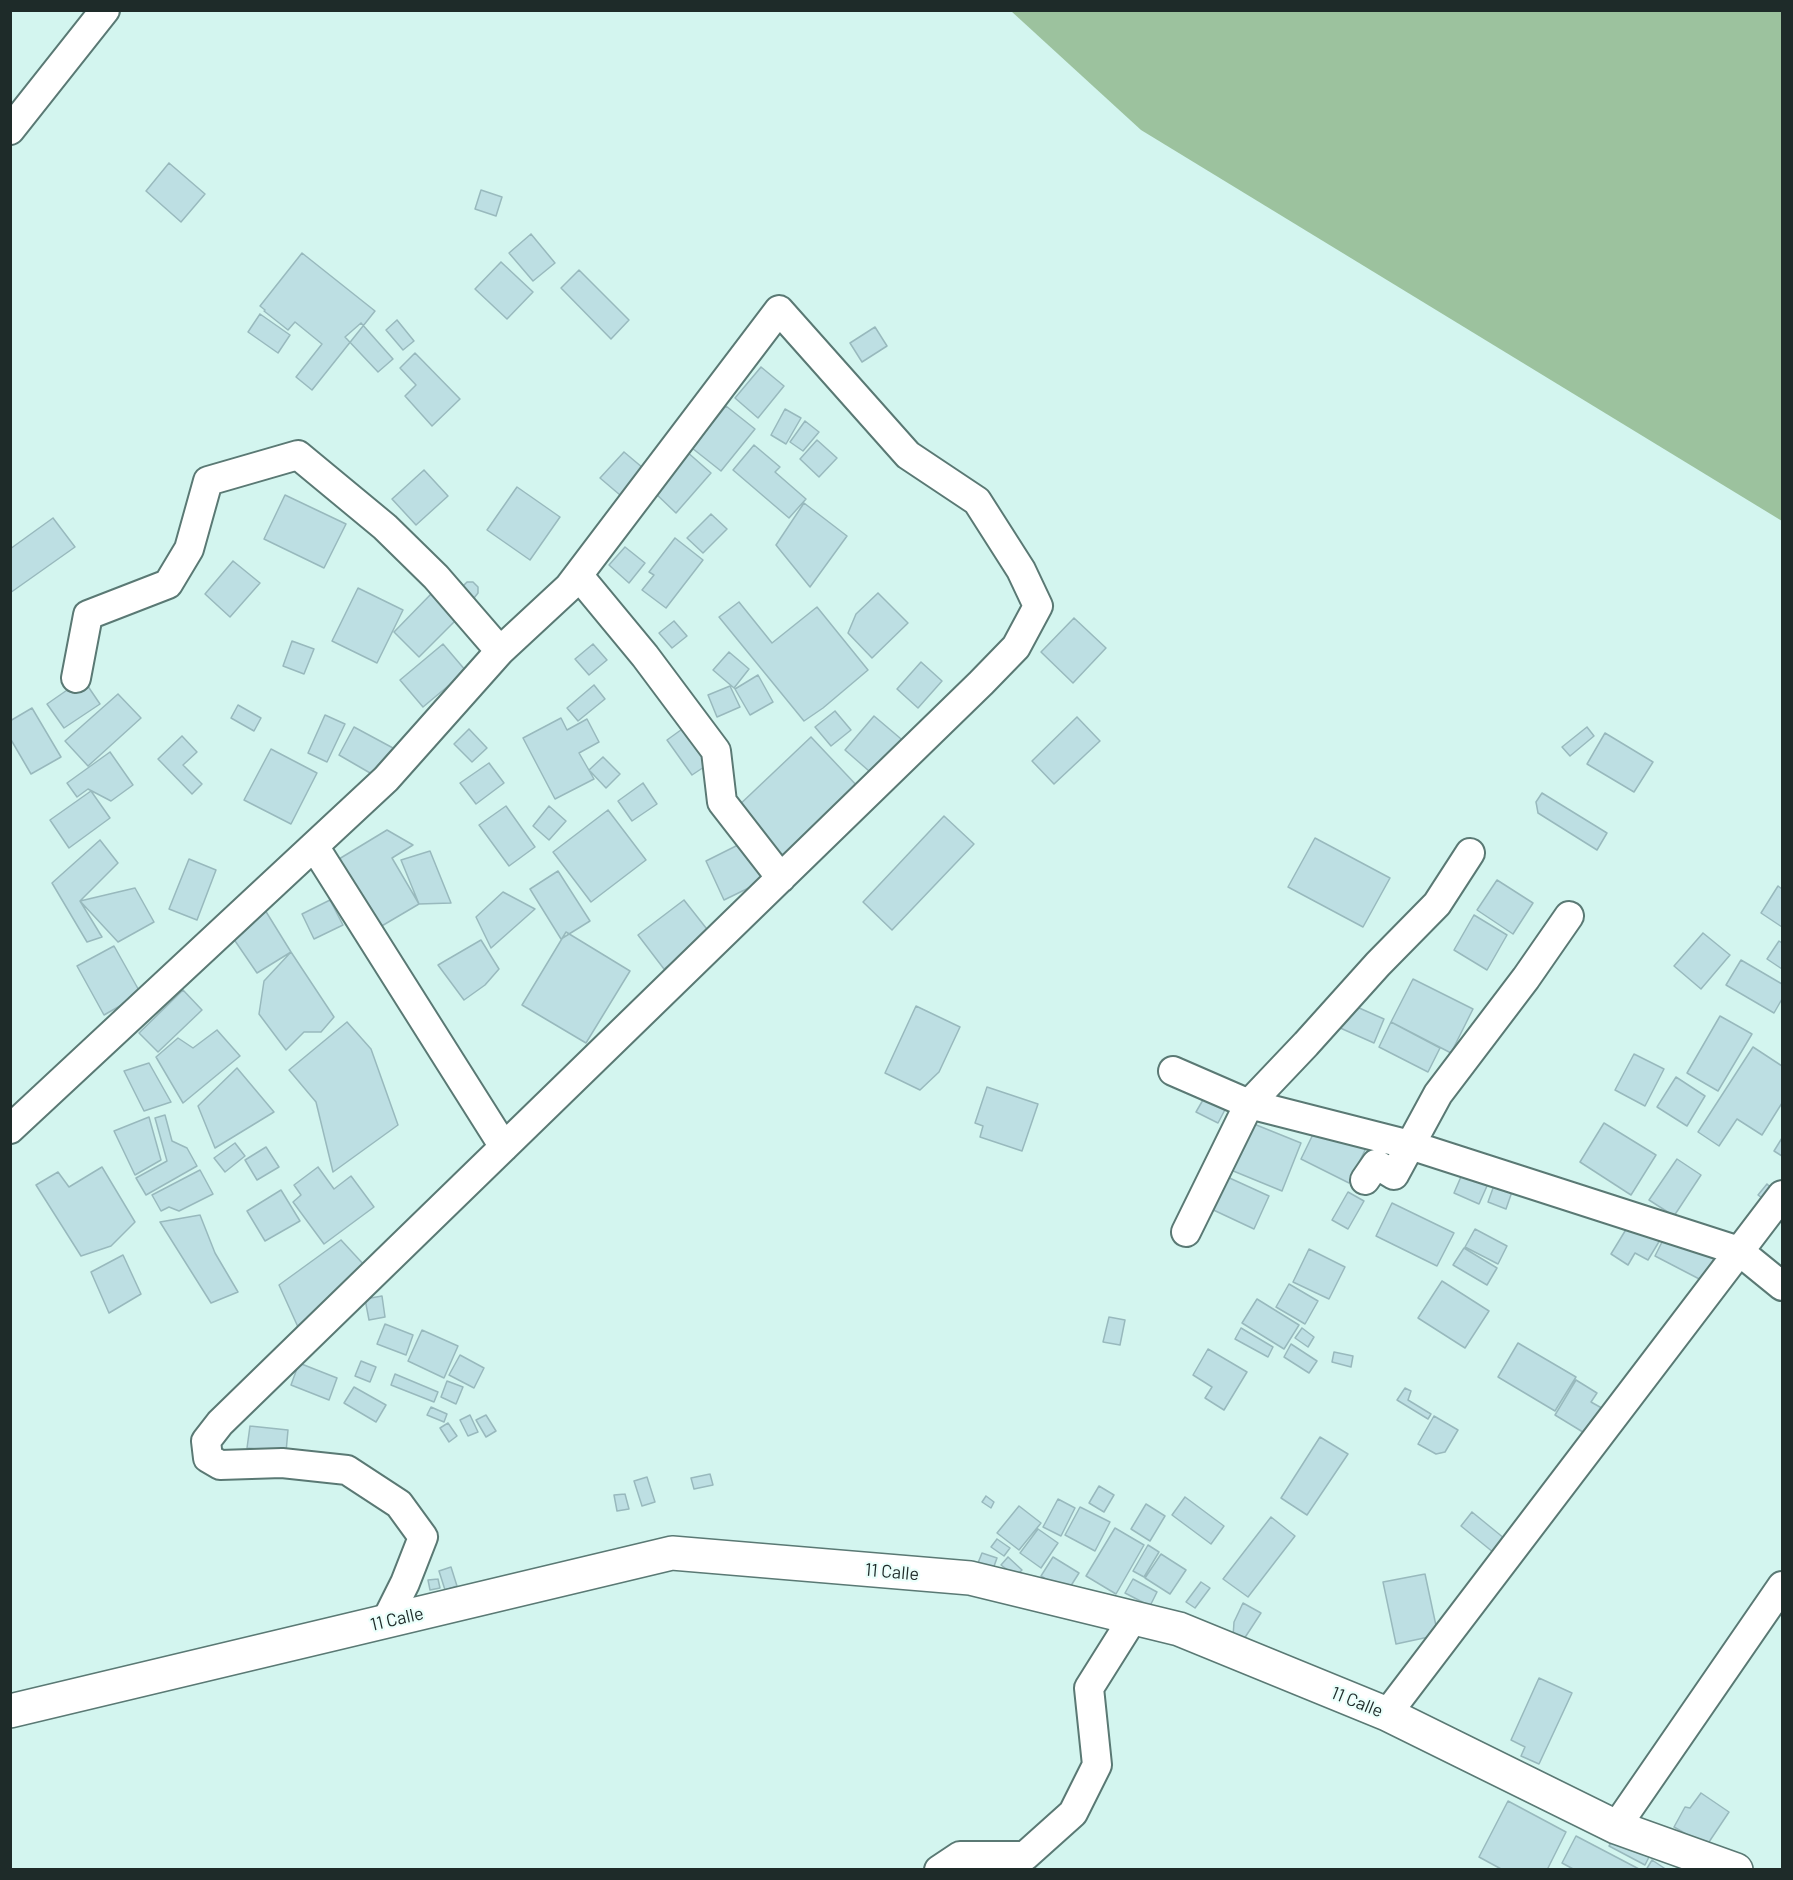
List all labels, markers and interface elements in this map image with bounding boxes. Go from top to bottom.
street label: 11 Calle [864,1559,920,1585]
street label: 11 Calle [368,1602,426,1636]
street label: 11 Calle [1328,1682,1386,1722]

